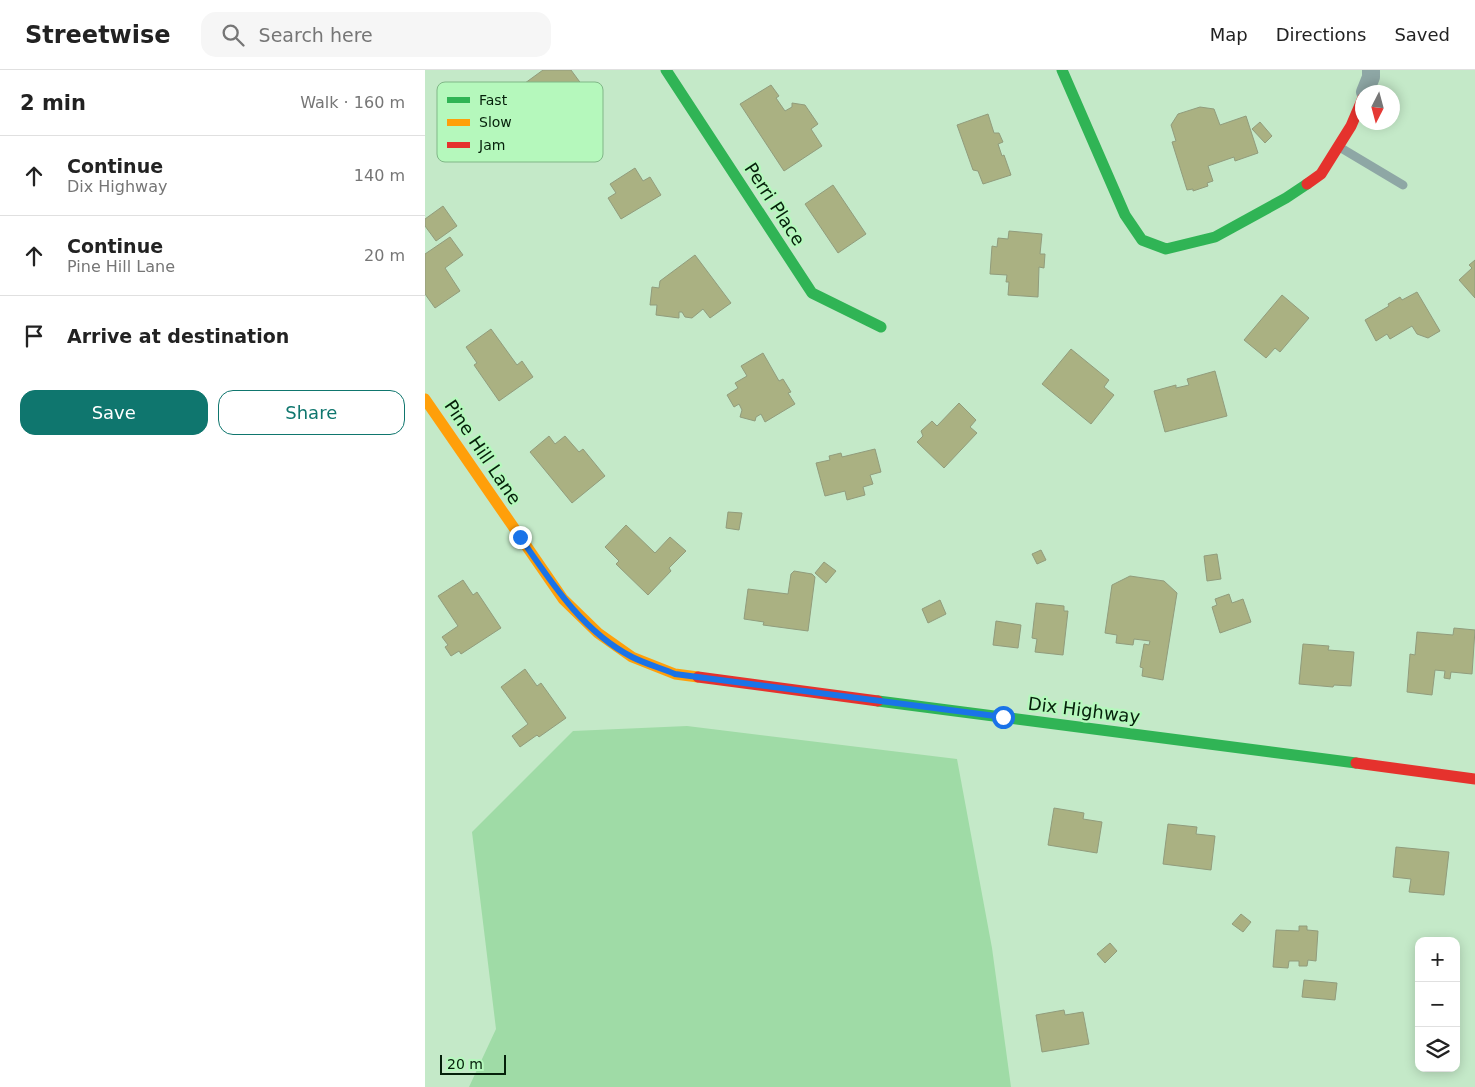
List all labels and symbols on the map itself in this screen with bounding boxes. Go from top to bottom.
legend [437,82,603,162]
north arrow [1355,85,1400,130]
text: Fast [479,92,508,108]
text: Slow [479,114,512,130]
text: Jam [478,137,505,153]
street label: Perri Place [740,159,810,249]
street label: Pine Hill Lane [440,396,526,508]
route end [509,526,532,549]
street label: Dix Highway [1027,693,1142,727]
route start [992,706,1015,729]
scale bar [440,1052,506,1075]

